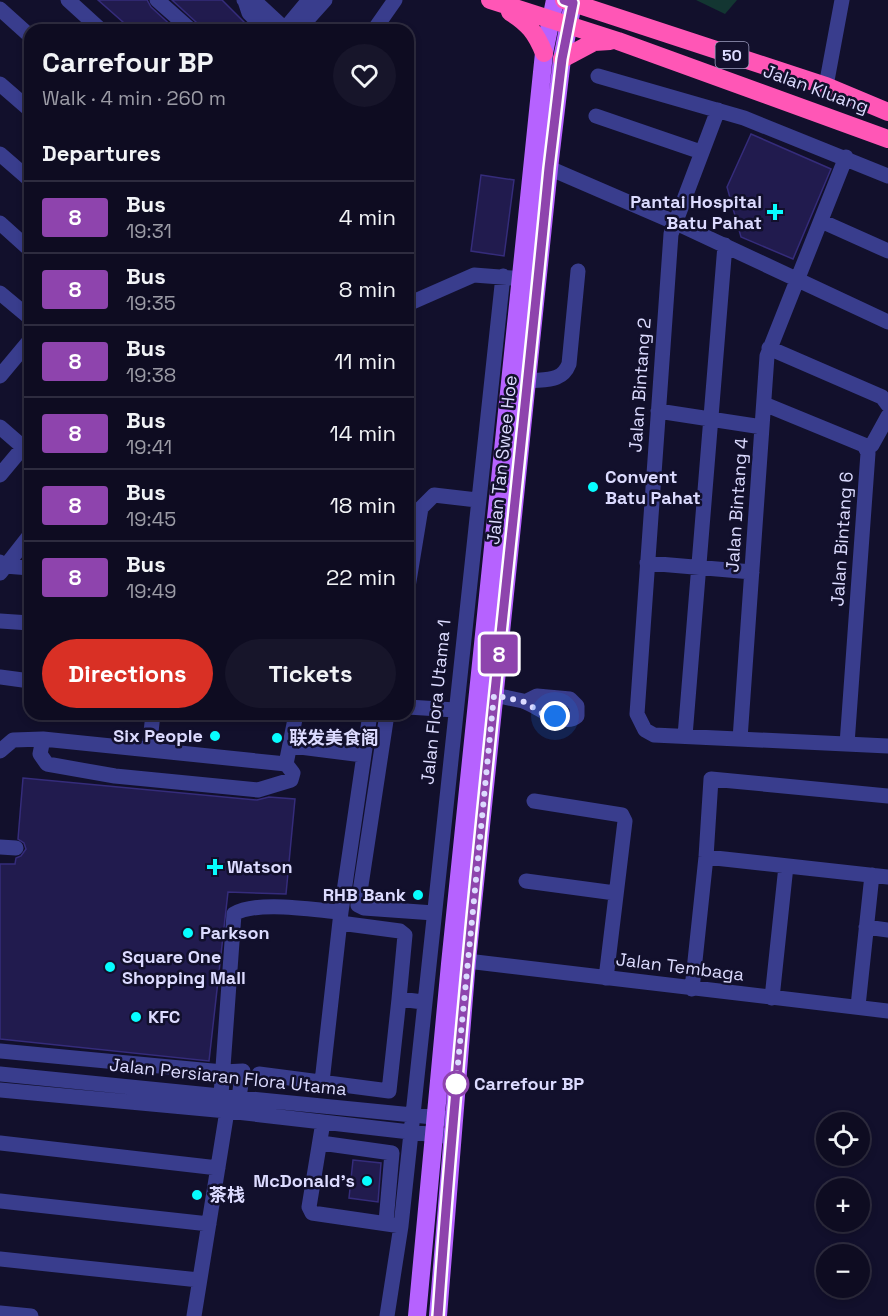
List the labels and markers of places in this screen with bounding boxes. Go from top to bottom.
place label: Pantai Hospital Batu Pahat [630,190,762,234]
marker: Pantai Hospital Batu Pahat [766,203,784,221]
place label: Convent Batu Pahat [605,465,701,509]
marker: Convent Batu Pahat [586,480,600,494]
place label: Six People [113,724,203,747]
place label: 联发美食阁 [289,726,379,749]
marker: Six People [208,729,222,743]
marker: 联发美食阁 [270,731,284,745]
place label: Watson [227,855,293,878]
marker: Watson [208,860,222,874]
place label: RHB Bank [323,883,406,906]
marker: RHB Bank [411,888,425,902]
place label: Parkson [200,921,270,944]
marker: Parkson [181,926,195,940]
place label: Square One Shopping Mall [122,945,246,989]
marker: Square One Shopping Mall [103,960,117,974]
place label: KFC [148,1005,180,1028]
marker: KFC [129,1010,143,1024]
marker: Carrefour BP [443,1071,469,1097]
place label: Carrefour BP [474,1072,584,1095]
place label: McDonald's [253,1169,355,1192]
marker: McDonald's [360,1174,374,1188]
place label: 茶栈 [209,1183,245,1206]
marker: 茶栈 [190,1188,204,1202]

